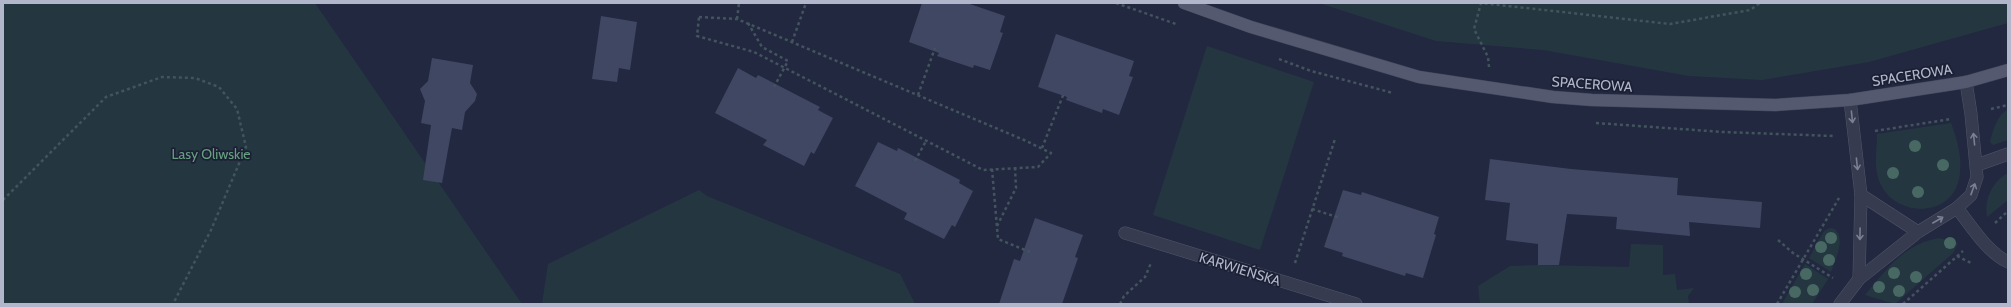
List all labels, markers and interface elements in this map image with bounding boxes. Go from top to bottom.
street label: SPACEROWA [1871,60,1954,90]
street label: SPACEROWA [1551,72,1633,96]
one-way arrow [1848,110,1856,123]
one-way arrow [1970,133,1978,146]
park label: Lasy Oliwskie [171,145,251,163]
one-way arrow [1853,157,1861,170]
one-way arrow [1970,183,1977,196]
one-way arrow [1932,216,1944,224]
one-way arrow [1856,227,1863,240]
street label: KARWIEŃSKA [1197,248,1283,290]

